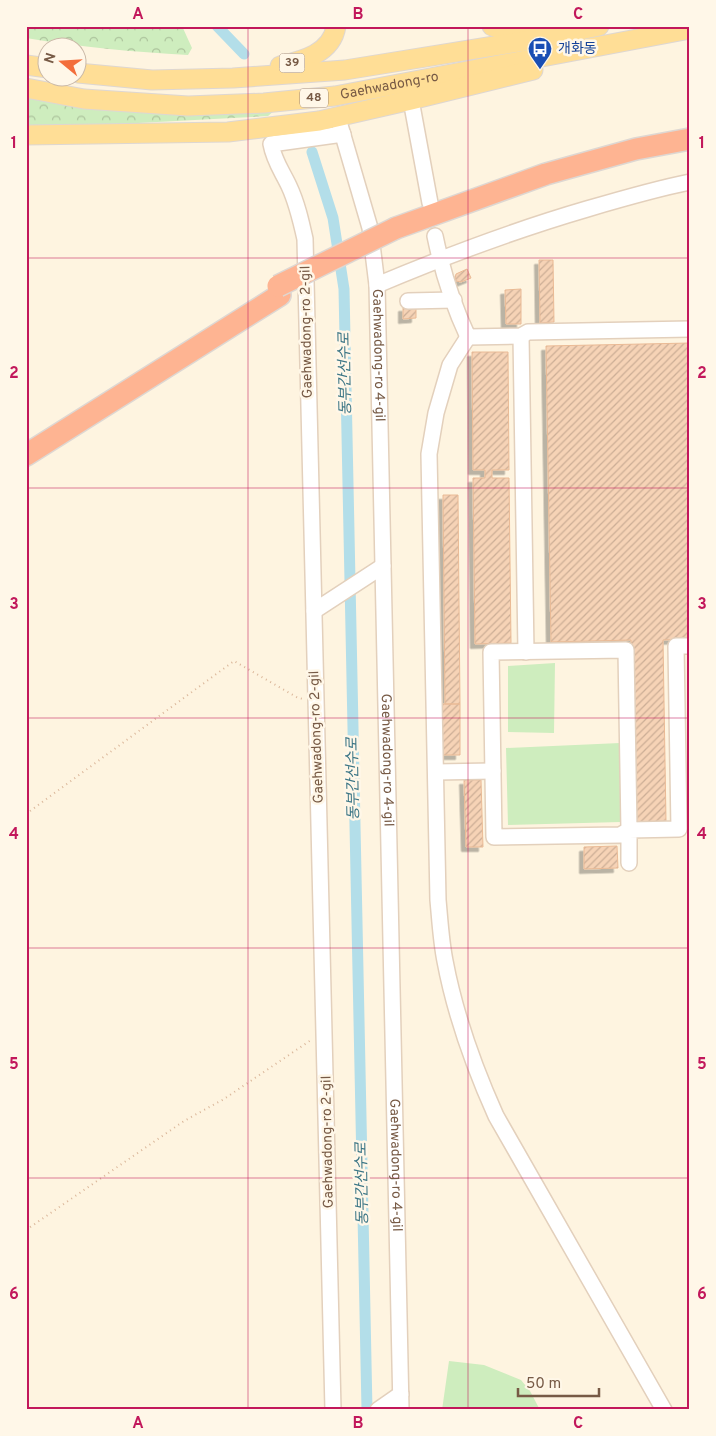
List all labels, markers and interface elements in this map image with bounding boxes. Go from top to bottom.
text: A [132,5,144,25]
text: B [352,5,364,25]
text: C [573,5,583,25]
bus stop icon: 개화동 [527,36,553,70]
north arrow [38,38,88,88]
place label: 개화동 [558,41,597,58]
text: N [41,51,61,66]
road number: 39 [280,54,304,72]
street label: Gaehwadong-ro [339,68,440,103]
road number: 48 [300,89,328,108]
text: 1 [11,134,17,154]
text: 1 [699,134,705,154]
street label: Gaehwadong-ro 2-gil [297,266,317,398]
street label: Gaehwadong-ro 4-gil [369,289,388,422]
water label: 동부간선수로 [336,331,356,416]
text: 2 [9,364,19,384]
text: 2 [697,364,707,384]
text: 3 [9,595,19,615]
text: 3 [697,595,707,615]
street label: Gaehwadong-ro 2-gil [306,670,328,804]
street label: Gaehwadong-ro 4-gil [377,694,397,827]
water label: 동부간선수로 [344,736,364,821]
text: 4 [9,825,19,845]
text: 4 [697,825,707,845]
text: 5 [9,1055,19,1075]
text: 5 [697,1055,707,1075]
street label: Gaehwadong-ro 2-gil [318,1076,338,1208]
street label: Gaehwadong-ro 4-gil [386,1099,406,1232]
water label: 동부간선수로 [353,1141,373,1226]
text: 6 [9,1285,19,1305]
text: 6 [697,1285,707,1305]
scale bar [518,1366,600,1398]
text: 50 m [526,1375,561,1394]
text: A [132,1414,144,1434]
text: B [352,1414,364,1434]
text: C [573,1414,583,1434]

